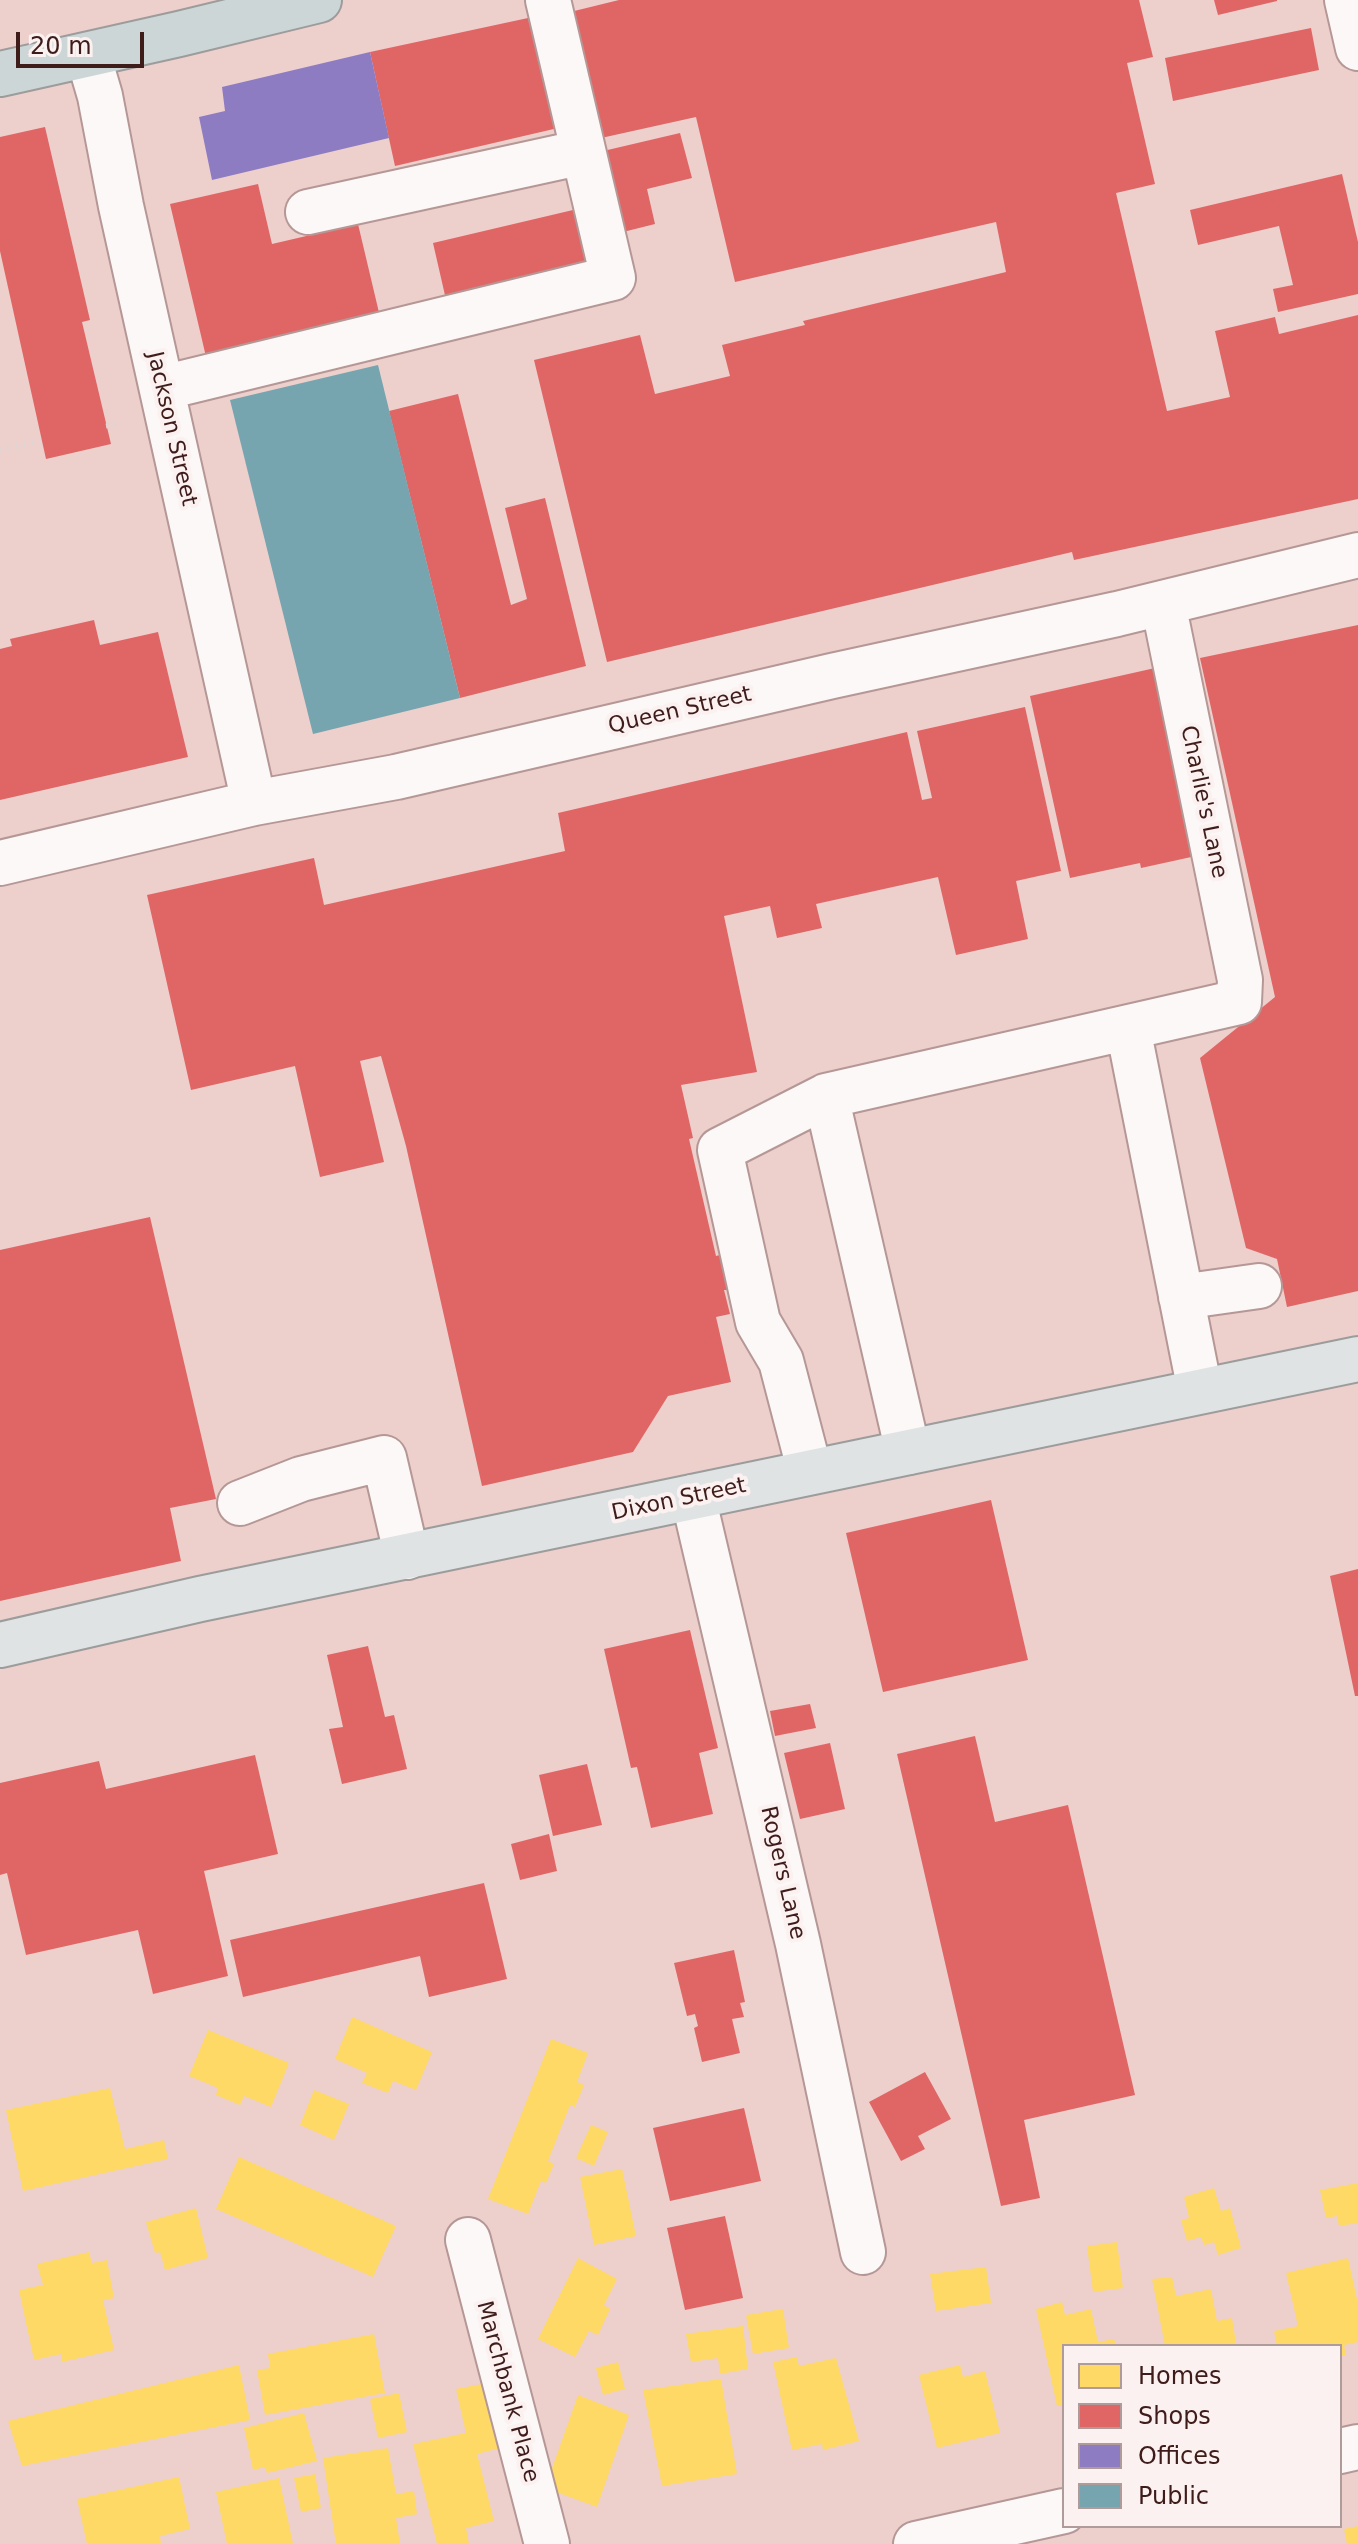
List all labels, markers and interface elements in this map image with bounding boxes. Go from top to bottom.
scale bar [20,16,148,66]
text: 20 m [30,32,92,60]
street label: Jackson Street [140,349,202,509]
street label: Queen Street [606,682,754,740]
street label: Charlie's Lane [1174,723,1232,881]
street label: Dixon Street [609,1473,749,1527]
street label: Rogers Lane [754,1804,810,1942]
street label: Marchbank Place [470,2298,544,2486]
legend [1062,2344,1342,2528]
text: Homes [1138,2362,1221,2390]
text: Shops [1138,2402,1211,2430]
text: Offices [1138,2442,1221,2470]
text: Public [1138,2482,1209,2510]

